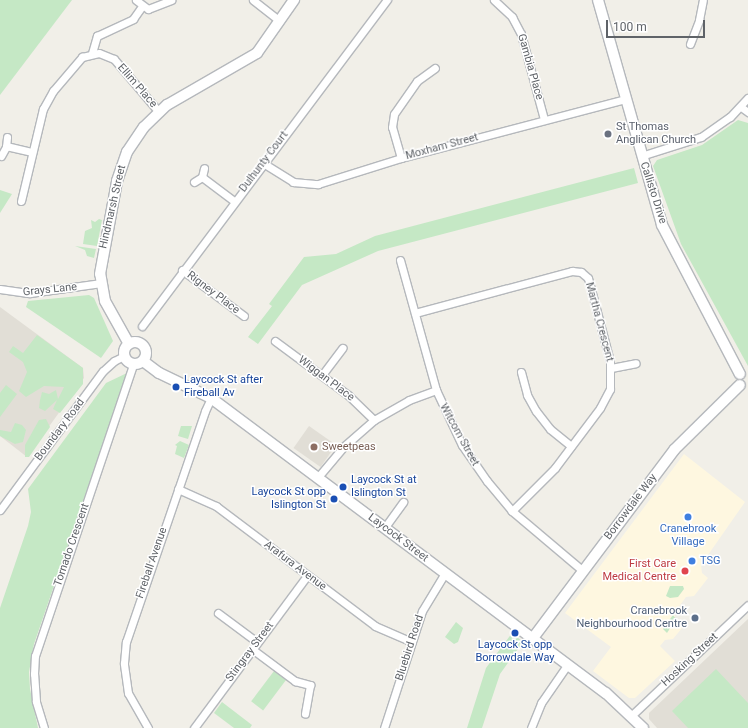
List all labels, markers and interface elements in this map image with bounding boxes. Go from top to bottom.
scale bar [608,12,707,38]
text: 100 m [613,20,647,34]
street label: Gambia Place [514,33,546,101]
street label: Ellim Place [114,61,160,111]
place label: St Thomas Anglican Church [616,121,696,147]
street label: Dulhunty Court [237,129,291,195]
marker: St Thomas Anglican Church [603,129,613,139]
street label: Moxham Street [404,131,480,163]
street label: Callisto Drive [637,161,669,225]
street label: Hindmarsh Street [97,164,129,250]
street label: Rigney Place [184,269,242,317]
street label: Grays Lane [22,281,78,299]
street label: Martha Crescent [582,281,616,363]
street label: Wiggan Place [295,354,357,404]
place label: Laycock St after Fireball Av [184,374,263,400]
marker: Laycock St after Fireball Av [171,382,181,392]
street label: Boundary Road [32,396,88,464]
street label: Witcom Street [436,401,482,469]
place label: Sweetpeas [322,440,376,454]
marker: Sweetpeas [309,442,319,452]
street label: Borrowdale Way [602,471,660,543]
place label: Laycock St at Islington St [351,474,416,500]
marker: Laycock St at Islington St [338,482,348,492]
place label: Laycock St opp Islington St [251,486,326,512]
marker: Laycock St opp Islington St [329,494,339,504]
street label: Tornado Crescent [52,502,92,588]
street label: Laycock Street [365,511,431,565]
marker: Cranebrook Village [683,512,693,522]
place label: Cranebrook Village [660,523,716,549]
street label: Fireball Avenue [134,526,170,600]
street label: Arafura Avenue [261,538,329,594]
place label: TSG [700,554,721,568]
marker: TSG [687,556,697,566]
place label: First Care Medical Centre [602,558,676,584]
marker: First Care Medical Centre [679,565,691,577]
place label: Cranebrook Neighbourhood Centre [577,605,687,631]
marker: Cranebrook Neighbourhood Centre [690,613,700,623]
street label: Bluebird Road [393,614,427,682]
street label: Stingray Street [223,620,277,684]
marker: Laycock St opp Borrowdale Way [510,628,520,638]
street label: Hosking Street [659,631,721,689]
place label: Laycock St opp Borrowdale Way [475,639,555,665]

